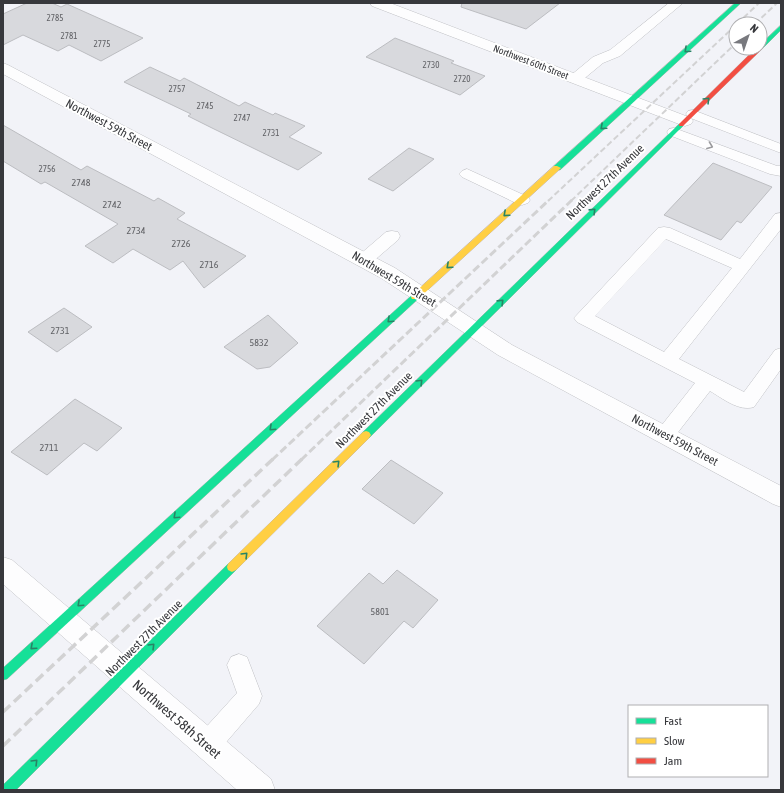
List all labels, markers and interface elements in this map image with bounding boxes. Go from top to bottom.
house number: 2785 [47,13,63,23]
north arrow [728,16,768,56]
text: N [748,22,761,35]
house number: 2781 [61,31,77,41]
house number: 2775 [94,39,110,49]
street label: Northwest 60th Street [492,43,570,81]
one-way arrow [685,45,692,52]
house number: 2730 [423,60,439,70]
house number: 2720 [454,74,470,84]
house number: 2757 [169,84,185,94]
street label: Northwest 59th Street [63,96,155,154]
one-way arrow [702,98,710,105]
house number: 2745 [197,101,213,111]
house number: 2747 [234,113,250,123]
one-way arrow [600,123,608,130]
house number: 2731 [263,128,279,138]
street label: Northwest 27th Avenue [563,141,647,223]
one-way arrow [707,141,714,149]
house number: 2756 [39,164,55,174]
house number: 2748 [72,177,91,188]
house number: 2742 [103,199,122,210]
one-way arrow [588,208,596,216]
one-way arrow [504,210,511,217]
house number: 2734 [127,225,146,236]
house number: 2726 [172,238,191,249]
street label: Northwest 59th Street [349,248,439,310]
house number: 2716 [200,259,219,270]
one-way arrow [447,261,454,268]
one-way arrow [496,299,504,307]
one-way arrow [387,315,395,322]
house number: 2731 [51,325,70,336]
house number: 5832 [250,337,269,348]
street label: Northwest 27th Avenue [333,369,415,451]
one-way arrow [415,379,423,387]
street label: Northwest 59th Street [629,411,721,469]
one-way arrow [269,424,277,431]
house number: 2711 [40,442,59,453]
one-way arrow [332,461,340,468]
one-way arrow [173,512,181,519]
one-way arrow [240,552,248,560]
street label: Northwest 27th Avenue [103,597,185,679]
one-way arrow [77,600,85,607]
house number: 5801 [371,606,390,617]
one-way arrow [31,642,38,649]
one-way arrow [147,643,155,651]
street label: Northwest 58th Street [130,676,224,762]
legend [628,705,768,777]
text: Fast [664,714,682,728]
text: Slow [664,734,685,748]
text: Jam [664,754,682,768]
one-way arrow [30,760,38,767]

